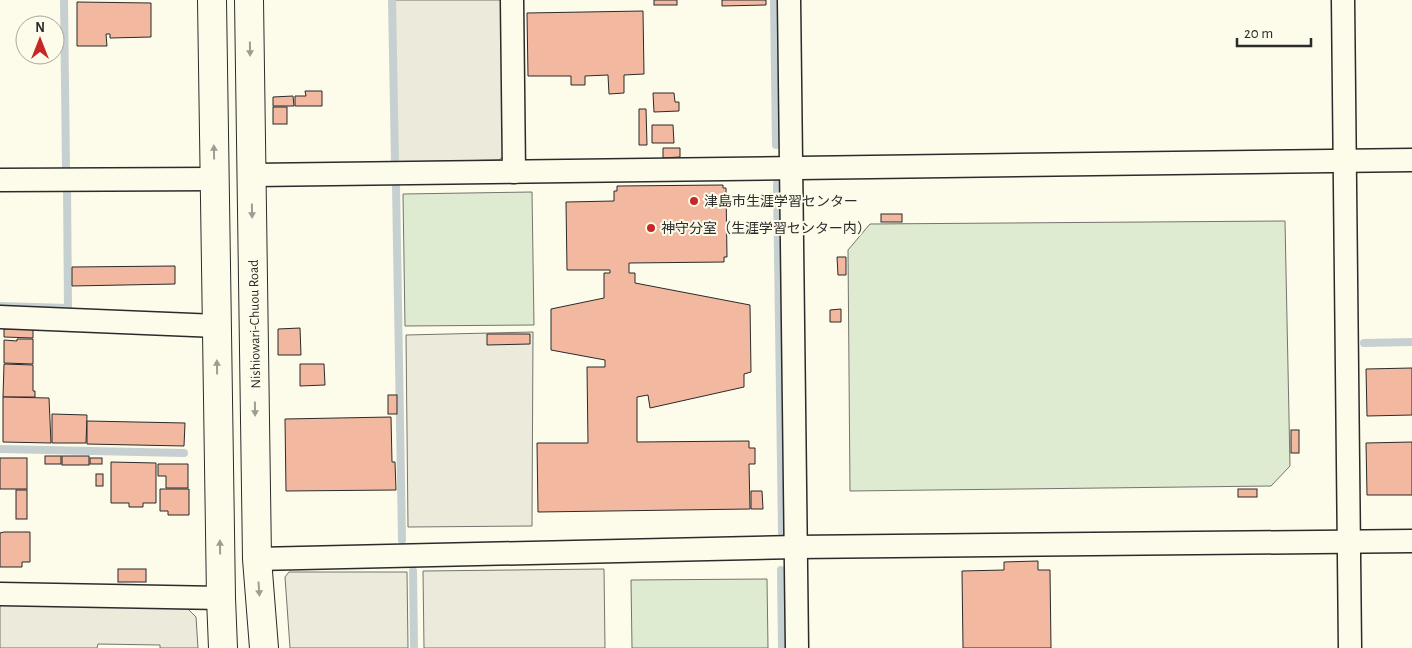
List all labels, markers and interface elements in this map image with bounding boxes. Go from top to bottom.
north arrow [15,15,65,65]
scale bar [1237,15,1311,47]
text: N [35,21,45,35]
text: 20 m [1244,26,1273,41]
one-way arrow [246,41,254,57]
one-way arrow [210,144,218,160]
place label: 津島市生涯学習センター [704,194,858,209]
marker: 津島市生涯学習センター [688,195,700,207]
one-way arrow [248,203,256,219]
place label: 神守分室（生涯学習センター内） [661,221,871,236]
marker: 神守分室（生涯学習センター内） [645,222,657,234]
street label: Nishiowari-Chuou Road [247,259,263,389]
one-way arrow [213,359,221,375]
one-way arrow [251,401,259,417]
one-way arrow [216,539,224,555]
one-way arrow [256,581,264,597]

